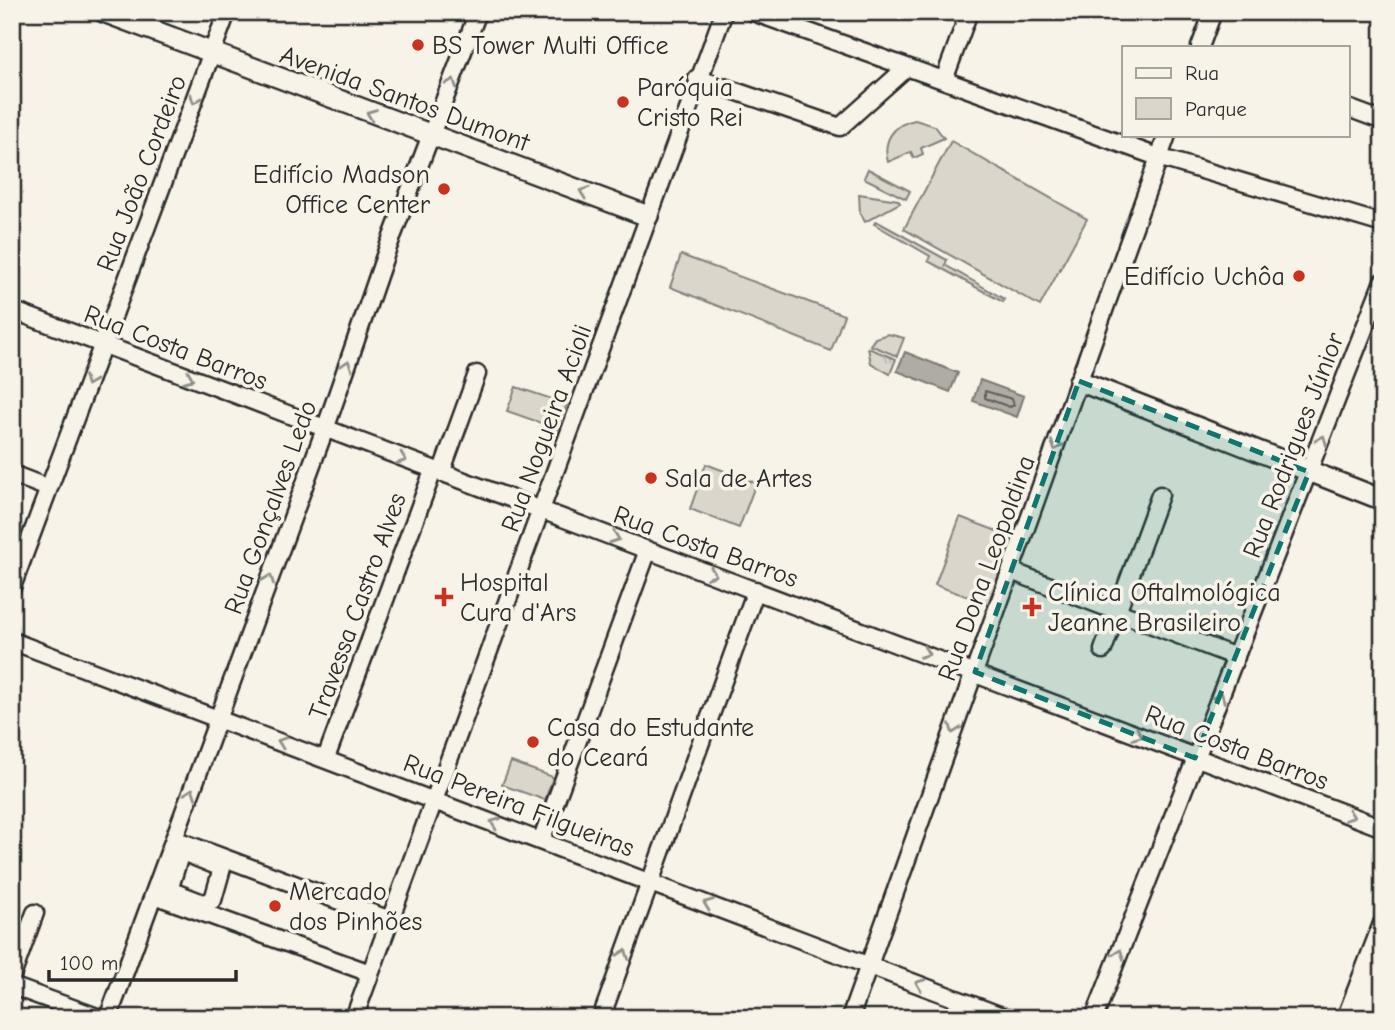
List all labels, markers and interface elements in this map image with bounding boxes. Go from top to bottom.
place label: BS Tower Multi Office [432,31,668,61]
marker: BS Tower Multi Office [410,37,426,53]
street label: Avenida Santos Dumont [276,40,535,159]
legend [1122,46,1350,136]
text: Rua [1185,61,1219,85]
street label: Rua João Cordeiro [91,71,193,276]
place label: Paróquia Cristo Rei [637,73,743,133]
one-way arrow [444,78,458,90]
one-way arrow [189,93,203,105]
marker: Paróquia Cristo Rei [615,94,631,110]
text: Parque [1185,97,1247,121]
one-way arrow [365,109,377,123]
place label: Edifício Madson Office Center [253,160,431,220]
marker: Edifício Madson Office Center [436,181,452,197]
one-way arrow [579,186,591,200]
place label: Edifício Uchôa [1124,262,1285,292]
marker: Edifício Uchôa [1291,268,1307,284]
street label: Rua Costa Barros [80,299,272,397]
street label: Rua Nogueira Acioli [495,321,598,536]
street label: Rua Rodrigues Júnior [1237,328,1351,562]
one-way arrow [339,360,353,372]
one-way arrow [183,370,195,384]
one-way arrow [84,374,98,386]
street label: Rua Gonçalves Ledo [218,396,324,618]
one-way arrow [1313,434,1327,446]
one-way arrow [1050,439,1064,451]
one-way arrow [395,451,408,465]
street label: Rua Dona Leopoldina [932,452,1042,685]
place label: Sala de Artes [665,464,812,494]
marker: Sala de Artes [643,470,659,486]
street label: Travessa Castro Alves [303,489,413,724]
street label: Rua Costa Barros [609,500,802,594]
one-way arrow [609,530,621,544]
one-way arrow [706,565,718,579]
place label: Hospital Cura d'Ars [460,568,576,628]
one-way arrow [261,574,275,586]
place label: Clínica Oftalmológica Jeanne Brasileiro [1048,578,1281,638]
marker: Hospital Cura d'Ars [434,587,454,607]
marker: Clínica Oftalmológica Jeanne Brasileiro [1022,597,1042,617]
one-way arrow [919,645,931,659]
one-way arrow [1211,691,1225,703]
street label: Rua Costa Barros [1141,699,1333,797]
place label: Casa do Estudante do Ceará [547,713,754,773]
one-way arrow [949,722,963,734]
one-way arrow [1131,727,1143,741]
marker: Casa do Estudante do Ceará [525,734,541,750]
one-way arrow [277,736,289,750]
street label: Rua Pereira Filgueiras [399,748,638,864]
one-way arrow [183,787,197,799]
one-way arrow [1344,808,1356,822]
one-way arrow [490,817,502,831]
place label: Mercado dos Pinhões [289,877,422,937]
marker: Mercado dos Pinhões [267,898,283,914]
one-way arrow [702,898,714,912]
scale bar [49,939,236,983]
one-way arrow [616,948,630,960]
one-way arrow [1110,949,1124,961]
text: 100 m [60,951,118,975]
one-way arrow [915,979,927,993]

